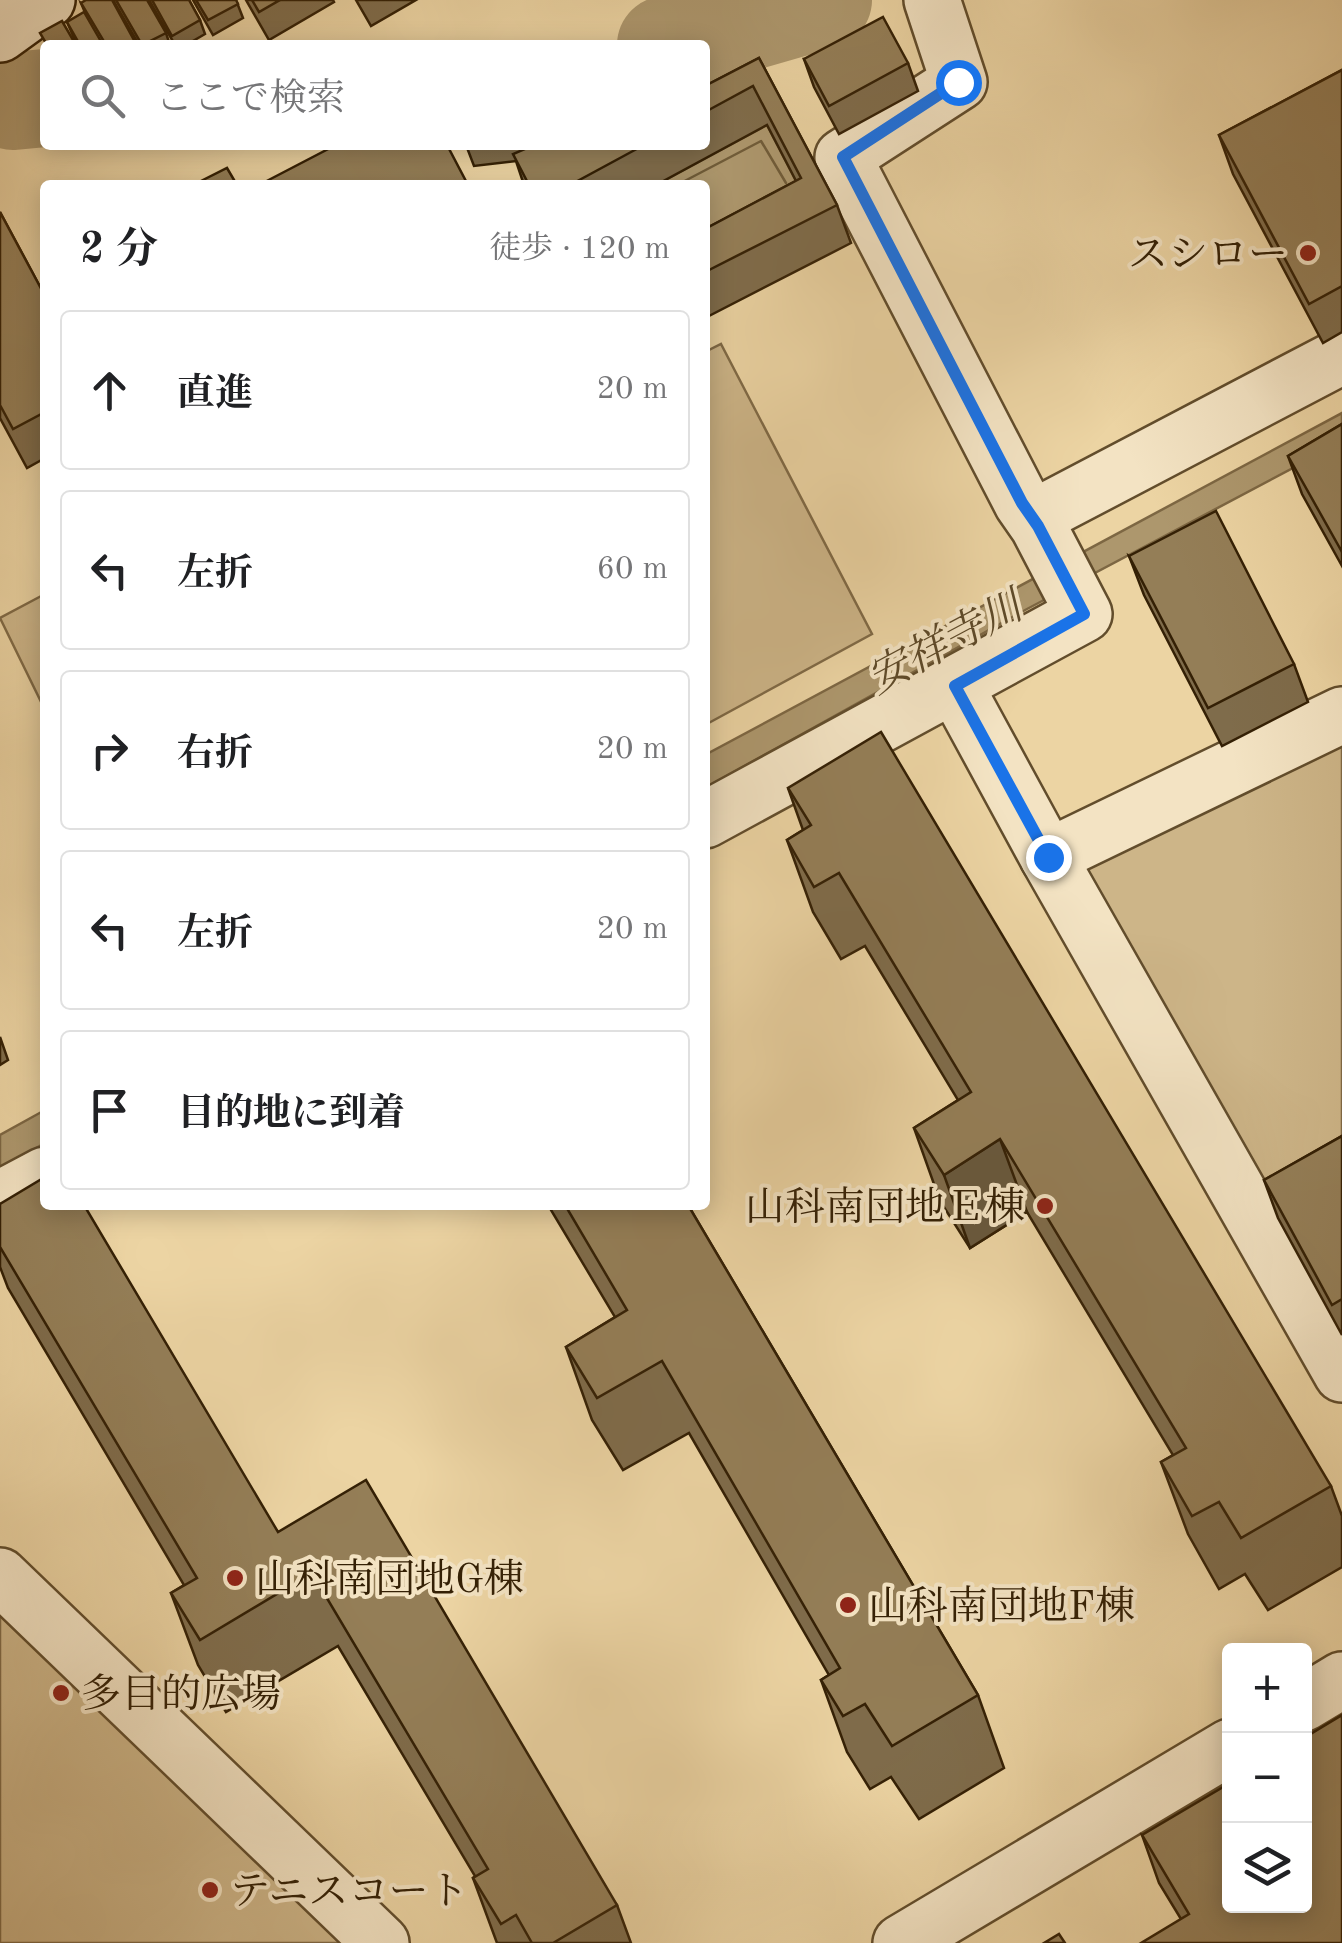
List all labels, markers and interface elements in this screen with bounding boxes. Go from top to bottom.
search box [40,40,710,150]
route start [936,60,982,106]
icon: search [75,68,130,123]
text: ここで検索 [155,81,345,119]
text: 2 分 [80,230,158,272]
text: 徒歩 · 120 m [489,234,670,266]
place label: スシロー [1128,237,1288,277]
marker: スシロー [1297,242,1319,264]
icon: ahead [82,363,137,418]
text: 20 m [597,374,668,406]
text: 直進 [177,376,253,414]
icon: left [82,543,137,598]
text: 60 m [597,554,668,586]
text: 左折 [177,556,253,594]
water label: 安祥寺川 [860,581,1033,703]
icon: right [82,723,137,778]
text: 20 m [597,734,668,766]
text: 右折 [177,736,253,774]
route end [1026,835,1072,881]
icon: left [82,903,137,958]
text: 20 m [597,914,668,946]
text: 左折 [177,916,253,954]
icon: arrive [82,1083,137,1138]
text: 目的地に到着 [177,1096,405,1134]
place label: 山科南団地Ｅ棟 [745,1186,1025,1230]
marker: 山科南団地Ｅ棟 [1034,1195,1056,1217]
place label: 山科南団地G棟 [255,1558,524,1602]
marker: 山科南団地G棟 [224,1567,246,1589]
place label: 山科南団地F棟 [868,1585,1135,1629]
marker: 山科南団地F棟 [837,1594,859,1616]
map controls [1222,1643,1312,1913]
button: + [1222,1643,1312,1733]
place label: 多目的広場 [81,1673,281,1717]
marker: 多目的広場 [50,1682,72,1704]
button: − [1222,1733,1312,1823]
button: layers [1222,1823,1312,1913]
place label: テニスコート [230,1873,468,1914]
marker: テニスコート [199,1879,221,1901]

